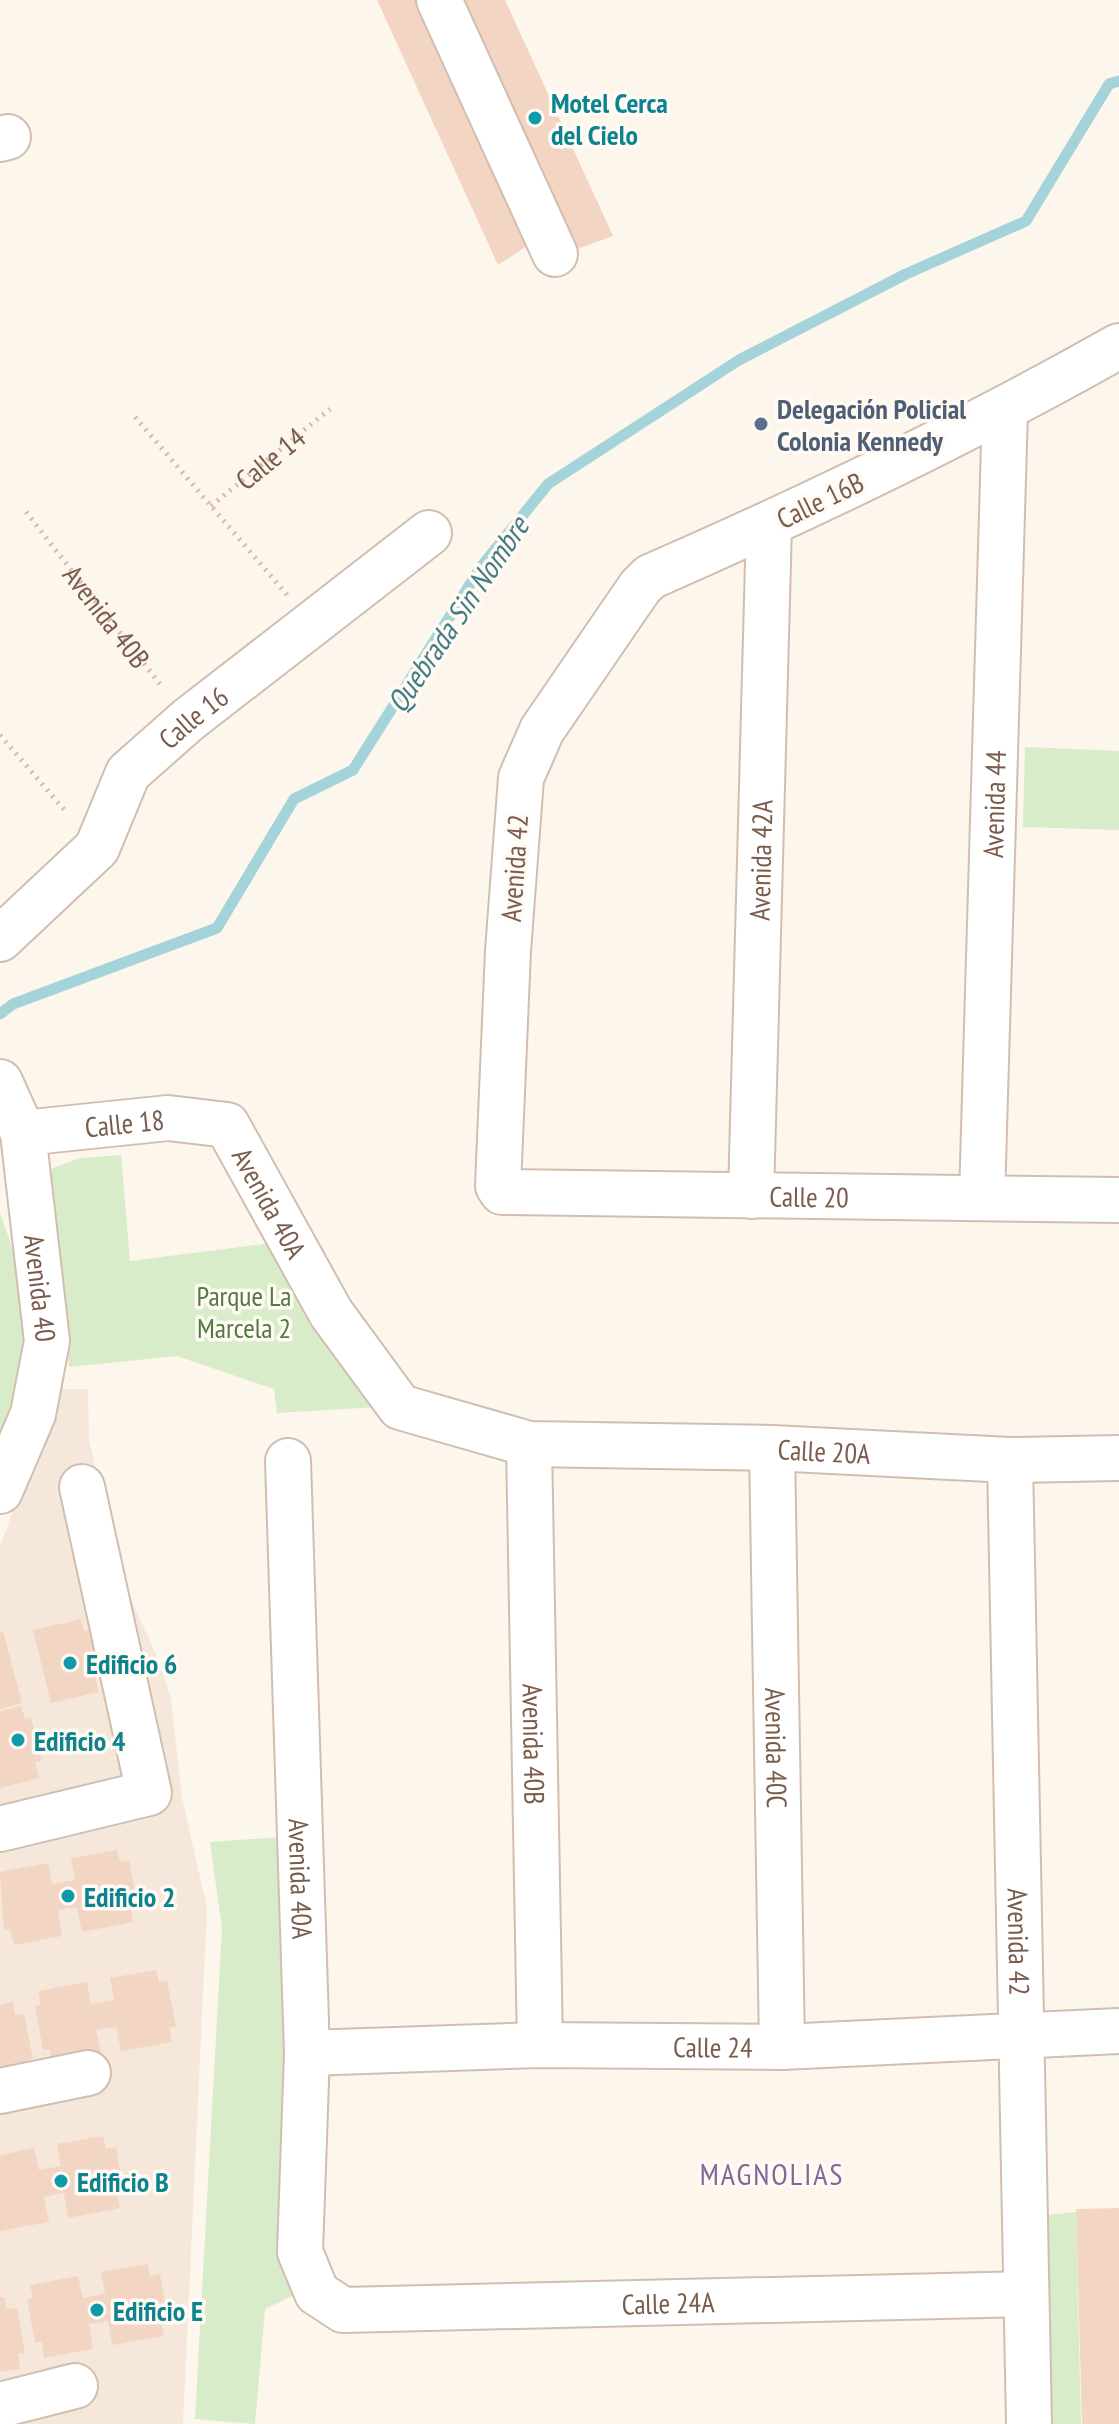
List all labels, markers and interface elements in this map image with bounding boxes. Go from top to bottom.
place label: Motel Cerca del Cielo [551,84,668,153]
marker: Motel Cerca del Cielo [526,109,544,127]
place label: Delegación Policial Colonia Kennedy [777,390,966,459]
marker: Delegación Policial Colonia Kennedy [752,415,770,433]
street label: Calle 14 [227,418,313,497]
street label: Calle 16B [770,463,870,537]
water label: Quebrada Sin Nombre [377,507,538,719]
street label: Avenida 40B [55,557,159,675]
street label: Calle 16 [150,677,235,756]
street label: Avenida 44 [973,749,1014,859]
street label: Avenida 42A [740,798,780,921]
street label: Avenida 42 [492,813,536,923]
street label: Calle 18 [83,1100,166,1145]
street label: Avenida 40A [225,1141,316,1265]
street label: Calle 20 [769,1177,849,1215]
street label: Avenida 40 [16,1232,65,1344]
park label: Parque La Marcela 2 [197,1277,291,1346]
street label: Calle 20A [777,1430,872,1471]
place label: Edificio 6 [86,1645,177,1682]
marker: Edificio 6 [61,1654,79,1672]
street label: Avenida 40B [515,1683,554,1805]
street label: Avenida 40C [758,1687,797,1809]
place label: Edificio 4 [34,1722,126,1759]
marker: Edificio 4 [9,1731,27,1749]
street label: Avenida 40A [281,1818,322,1941]
place label: Edificio 2 [84,1878,175,1915]
marker: Edificio 2 [59,1887,77,1905]
street label: Avenida 42 [1000,1888,1039,1996]
street label: Calle 24 [673,2028,753,2065]
district label: MAGNOLIAS [700,2154,844,2193]
place label: Edificio B [77,2163,169,2200]
marker: Edificio B [52,2172,70,2190]
street label: Calle 24A [621,2283,716,2322]
place label: Edificio E [113,2292,203,2329]
marker: Edificio E [88,2301,106,2319]

